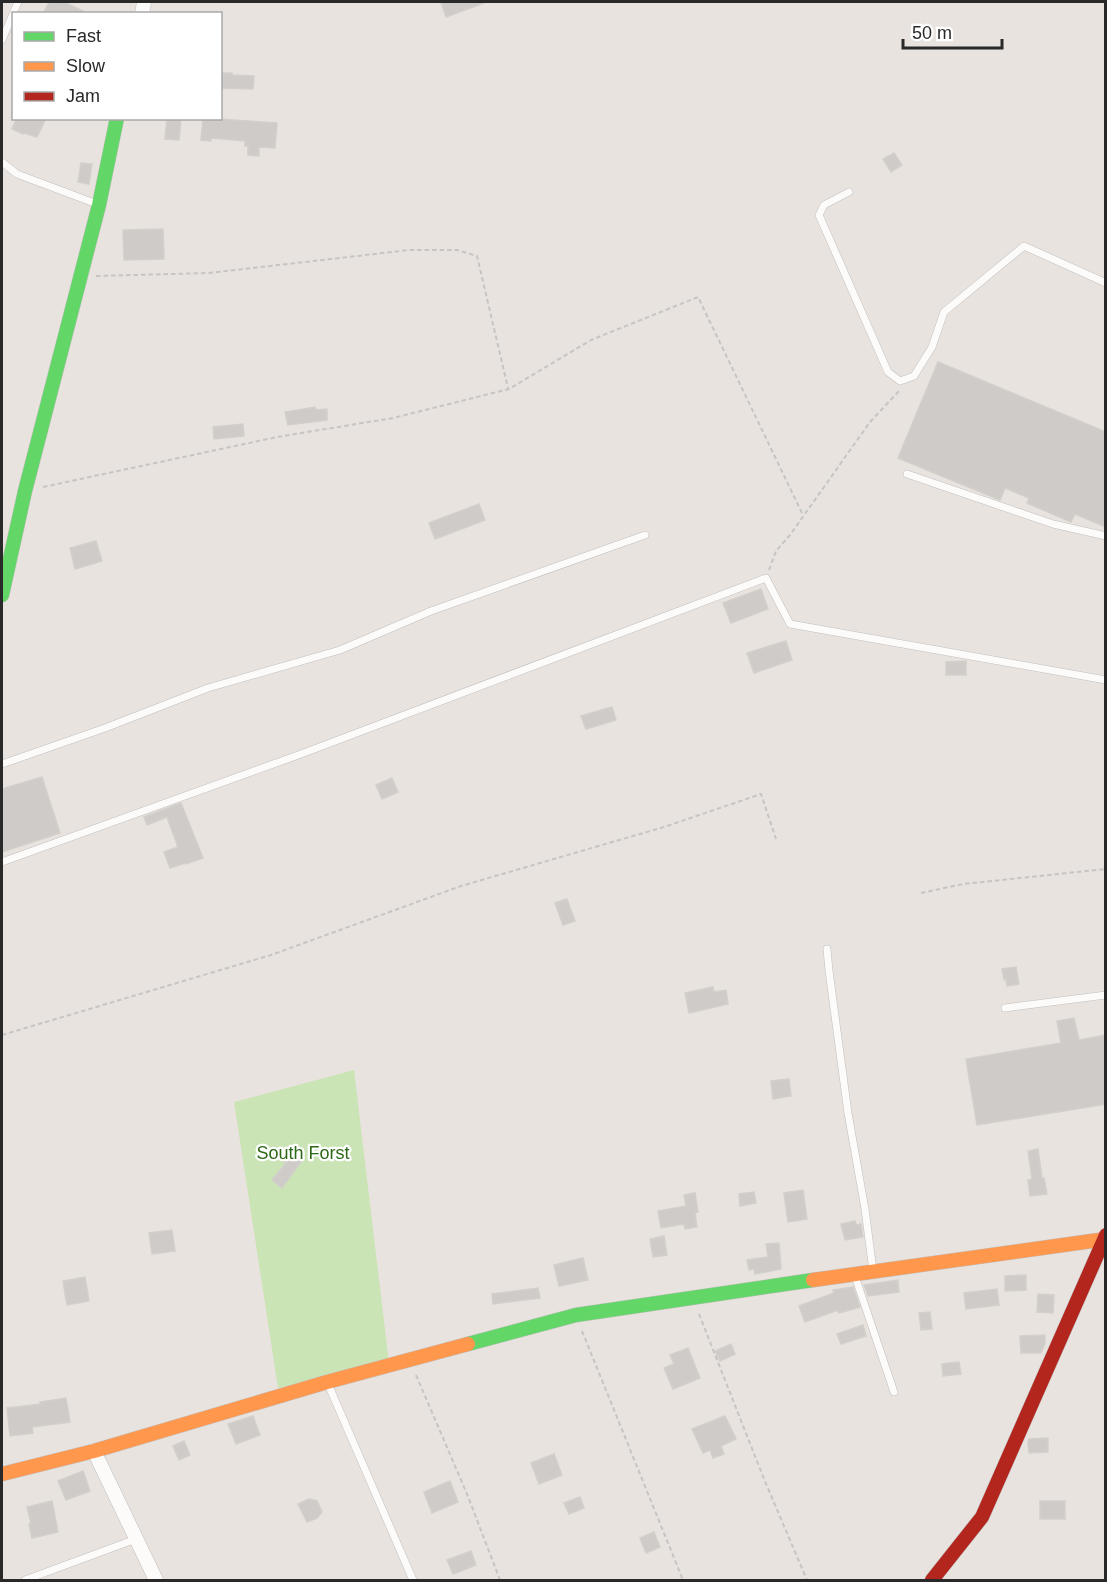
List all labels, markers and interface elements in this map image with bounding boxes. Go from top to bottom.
legend [12,12,222,120]
scale bar [903,12,1002,50]
text: 50 m [912,23,952,43]
text: Fast [66,26,101,46]
text: Slow [66,56,106,76]
text: Jam [66,86,100,106]
park label: South Forst [256,1143,350,1163]

